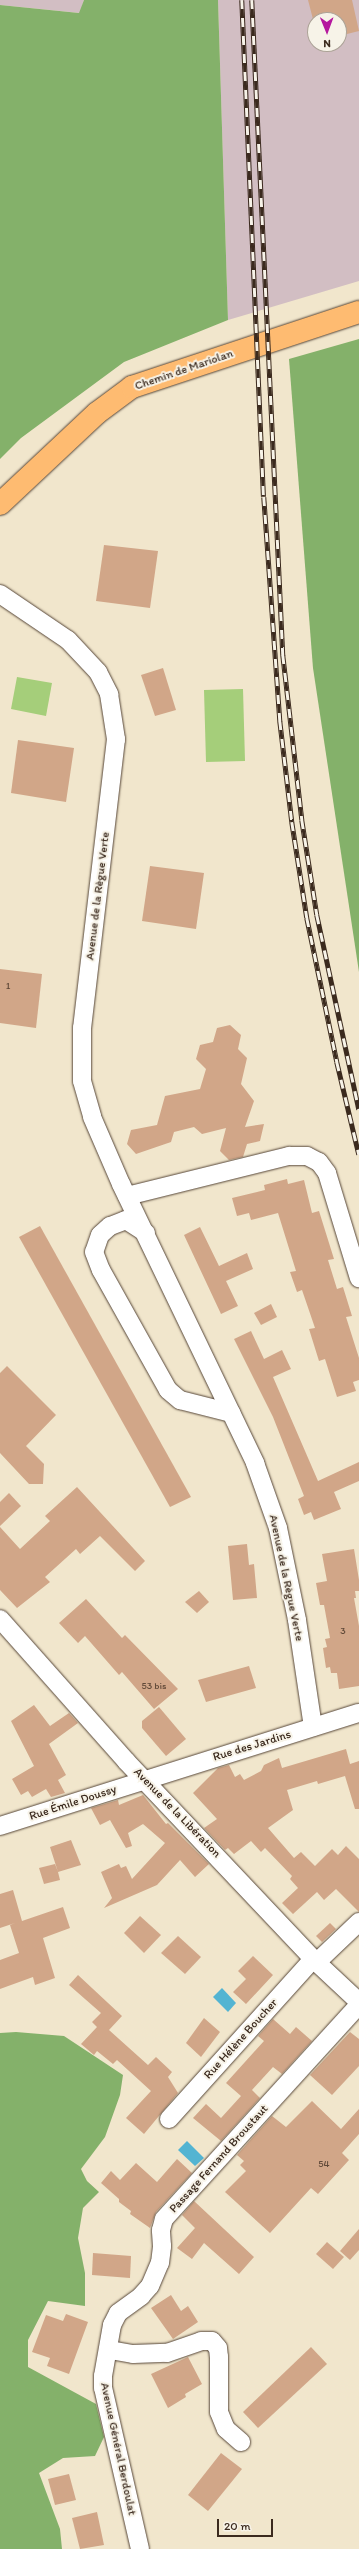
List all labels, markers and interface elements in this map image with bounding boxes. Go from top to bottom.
north arrow [307,12,347,52]
text: N [323,37,331,50]
street label: Chemin de Mariolan [133,346,235,394]
street label: Avenue de la Règue Verte [83,831,113,961]
house number: 1 [6,980,10,992]
street label: Avenue de la Règue Verte [266,1513,306,1643]
house number: 3 [340,1625,346,1637]
house number: 53 bis [141,1680,167,1692]
street label: Rue des Jardins [211,1727,293,1765]
street label: Avenue de la Libération [130,1765,224,1861]
street label: Rue Émile Doussy [28,1782,118,1824]
street label: Rue Hélène Boucher [201,1996,281,2082]
street label: Passage Fernand Broustaut [166,2102,272,2216]
house number: 54 [318,2158,330,2170]
street label: Avenue Général Berdoulat [97,2381,139,2517]
scale bar [219,2511,275,2537]
text: 20 m [224,2519,251,2533]

